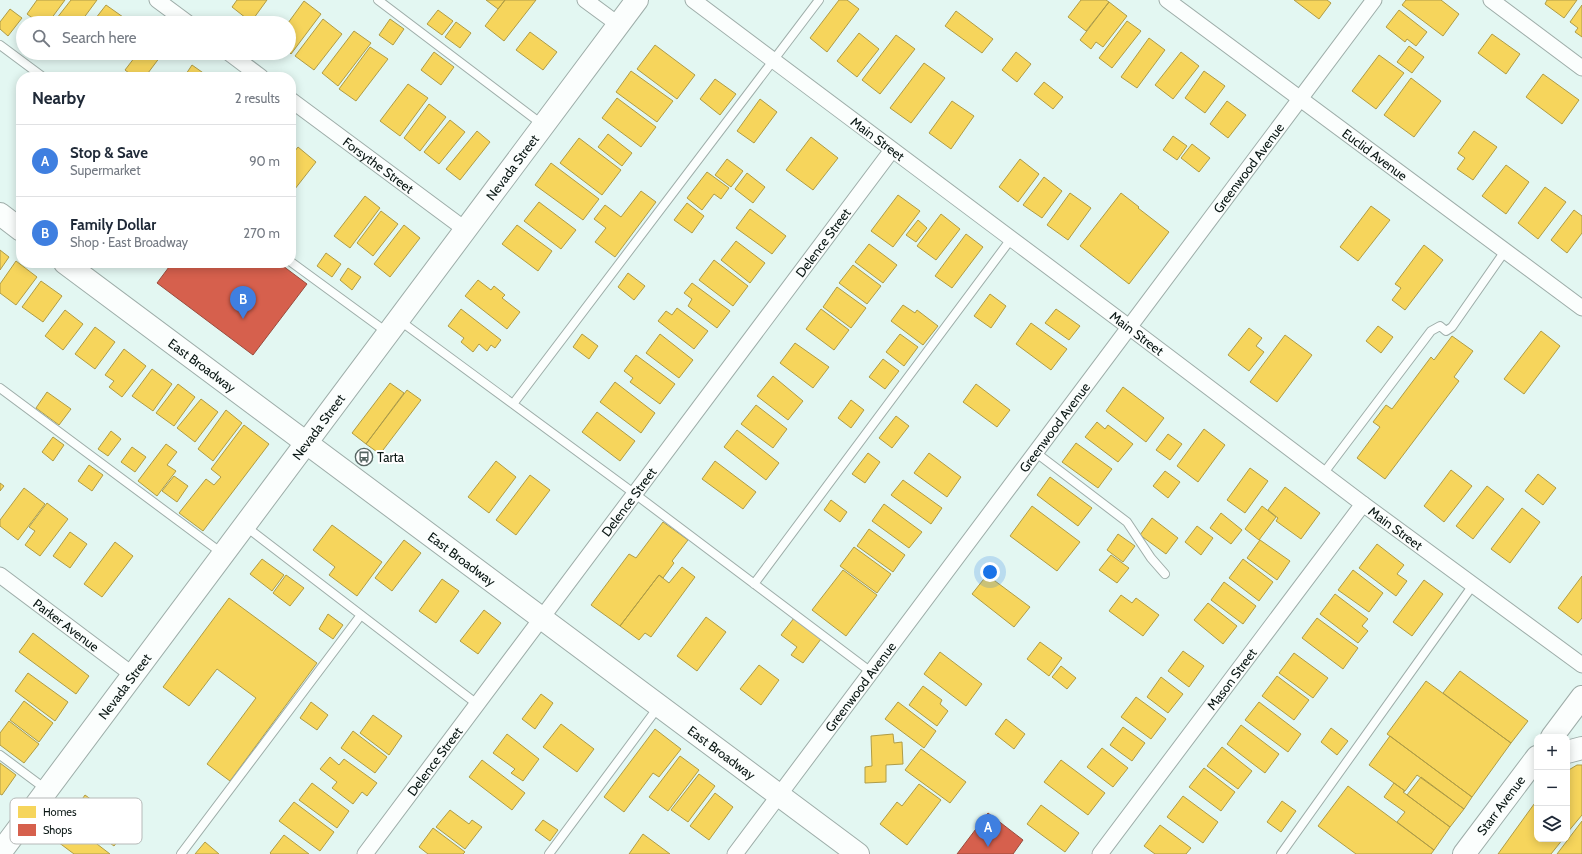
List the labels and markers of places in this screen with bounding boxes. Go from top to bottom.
pin: B [230,286,256,319]
bus stop icon: Tarta [354,447,374,467]
place label: Tarta [377,449,405,465]
pin: A [975,814,1001,847]

